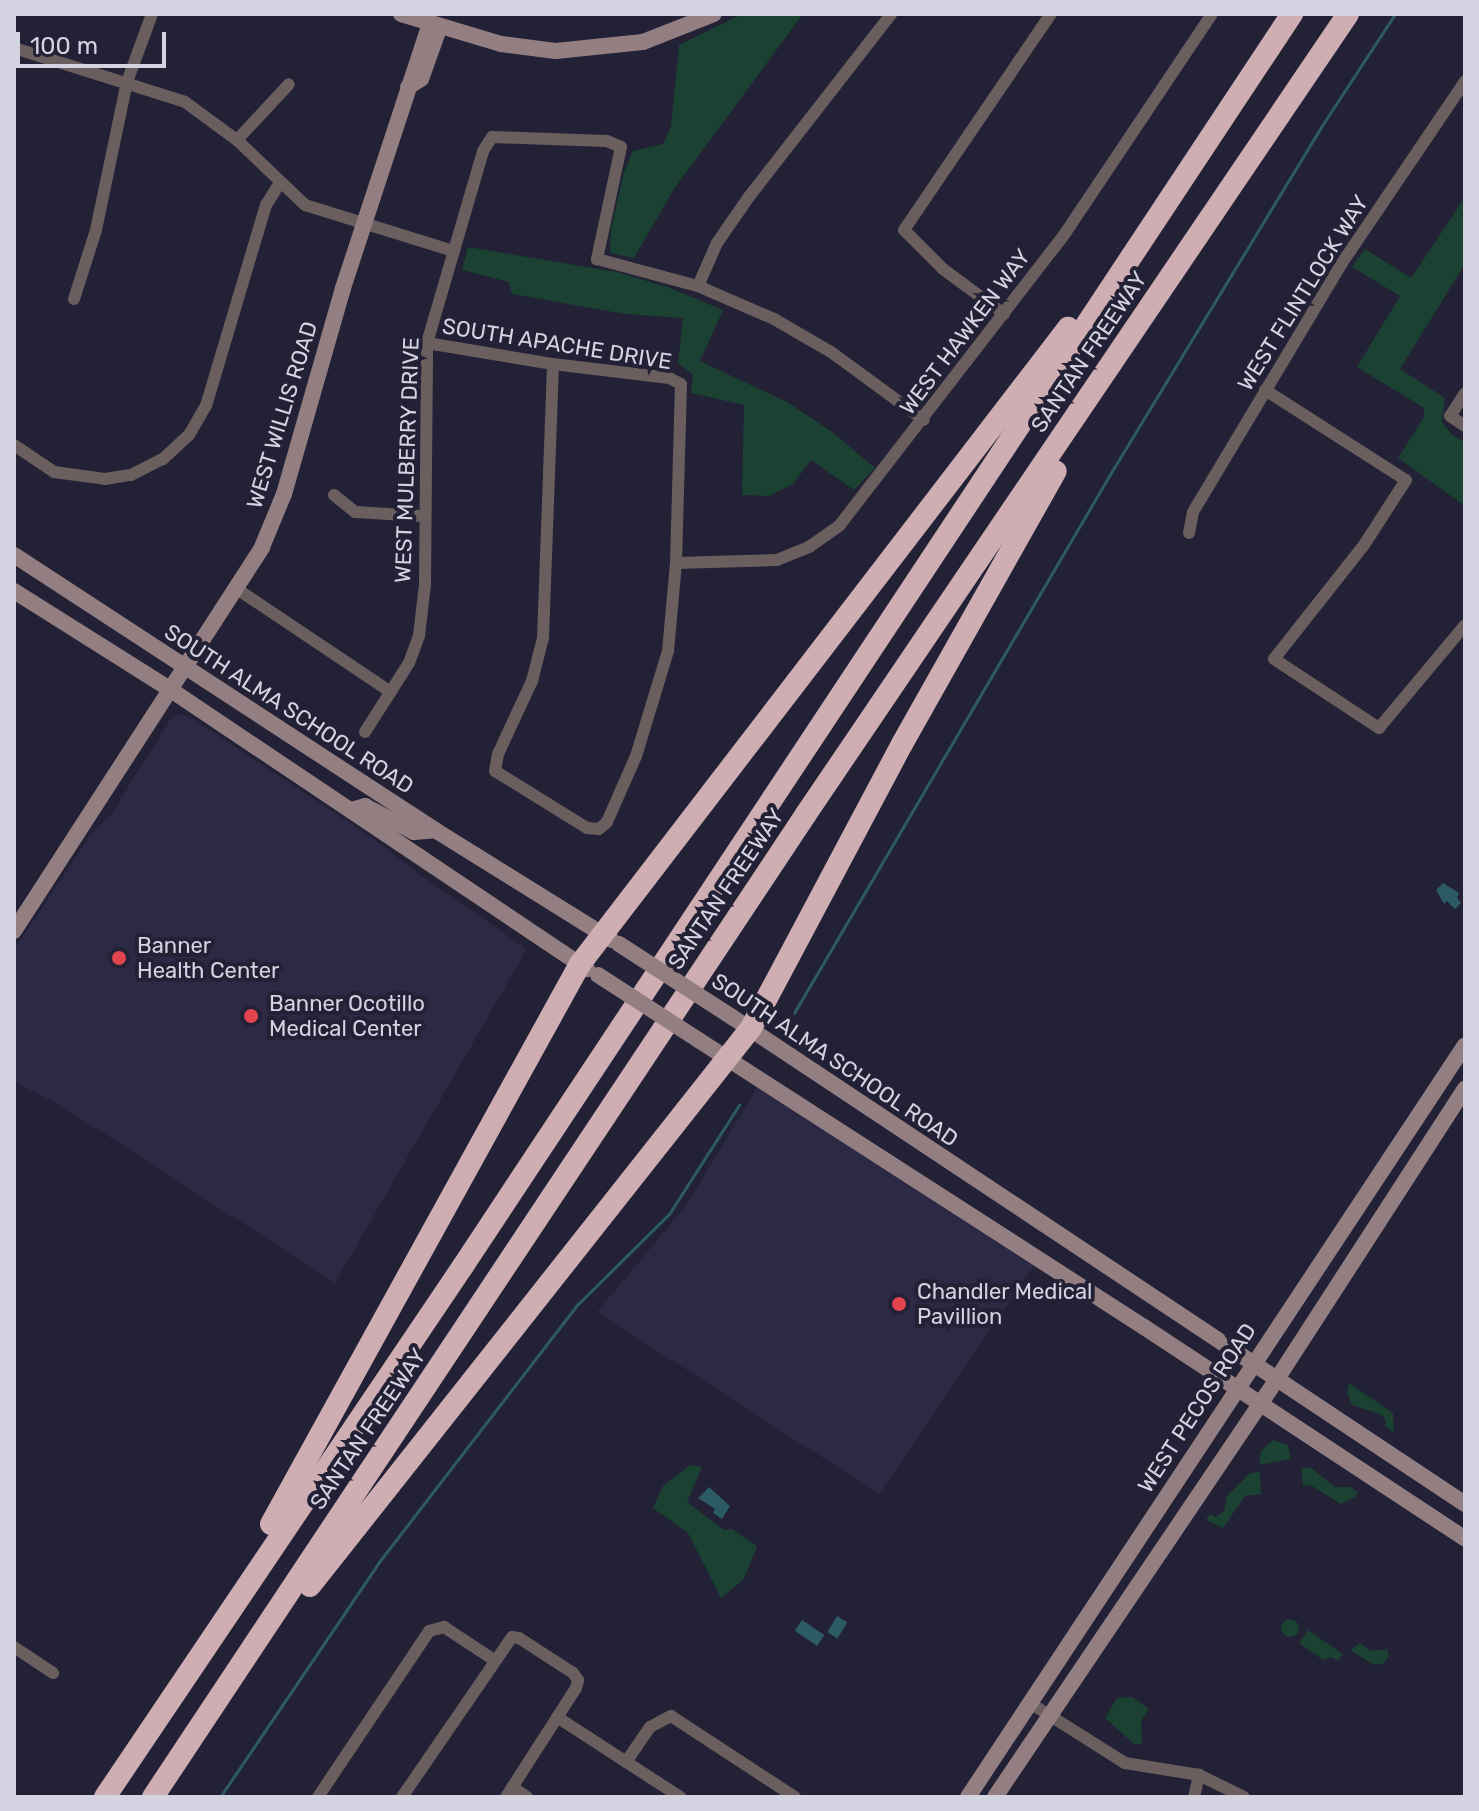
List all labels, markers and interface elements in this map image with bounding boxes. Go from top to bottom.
scale bar [20,16,170,66]
text: 100 m [30,32,98,60]
street label: WEST FLINTLOCK WAY [1232,190,1374,396]
street label: WEST HAWKEN WAY [894,243,1036,421]
street label: SANTAN FREEWAY [1025,267,1153,437]
street label: SOUTH APACHE DRIVE [440,313,674,375]
street label: WEST WILLIS ROAD [241,318,323,512]
street label: WEST MULBERRY DRIVE [389,336,425,584]
street label: SOUTH ALMA SCHOOL ROAD [159,618,419,800]
street label: SANTAN FREEWAY [662,804,790,974]
place label: Banner Health Center [137,932,279,984]
marker: Banner Health Center [108,947,130,969]
street label: SOUTH ALMA SCHOOL ROAD [706,967,964,1153]
place label: Banner Ocotillo Medical Center [269,990,425,1042]
marker: Banner Ocotillo Medical Center [240,1005,262,1027]
place label: Chandler Medical Pavillion [917,1278,1093,1330]
marker: Chandler Medical Pavillion [888,1293,910,1315]
street label: WEST PECOS ROAD [1132,1318,1262,1498]
street label: SANTAN FREEWAY [304,1344,432,1514]

